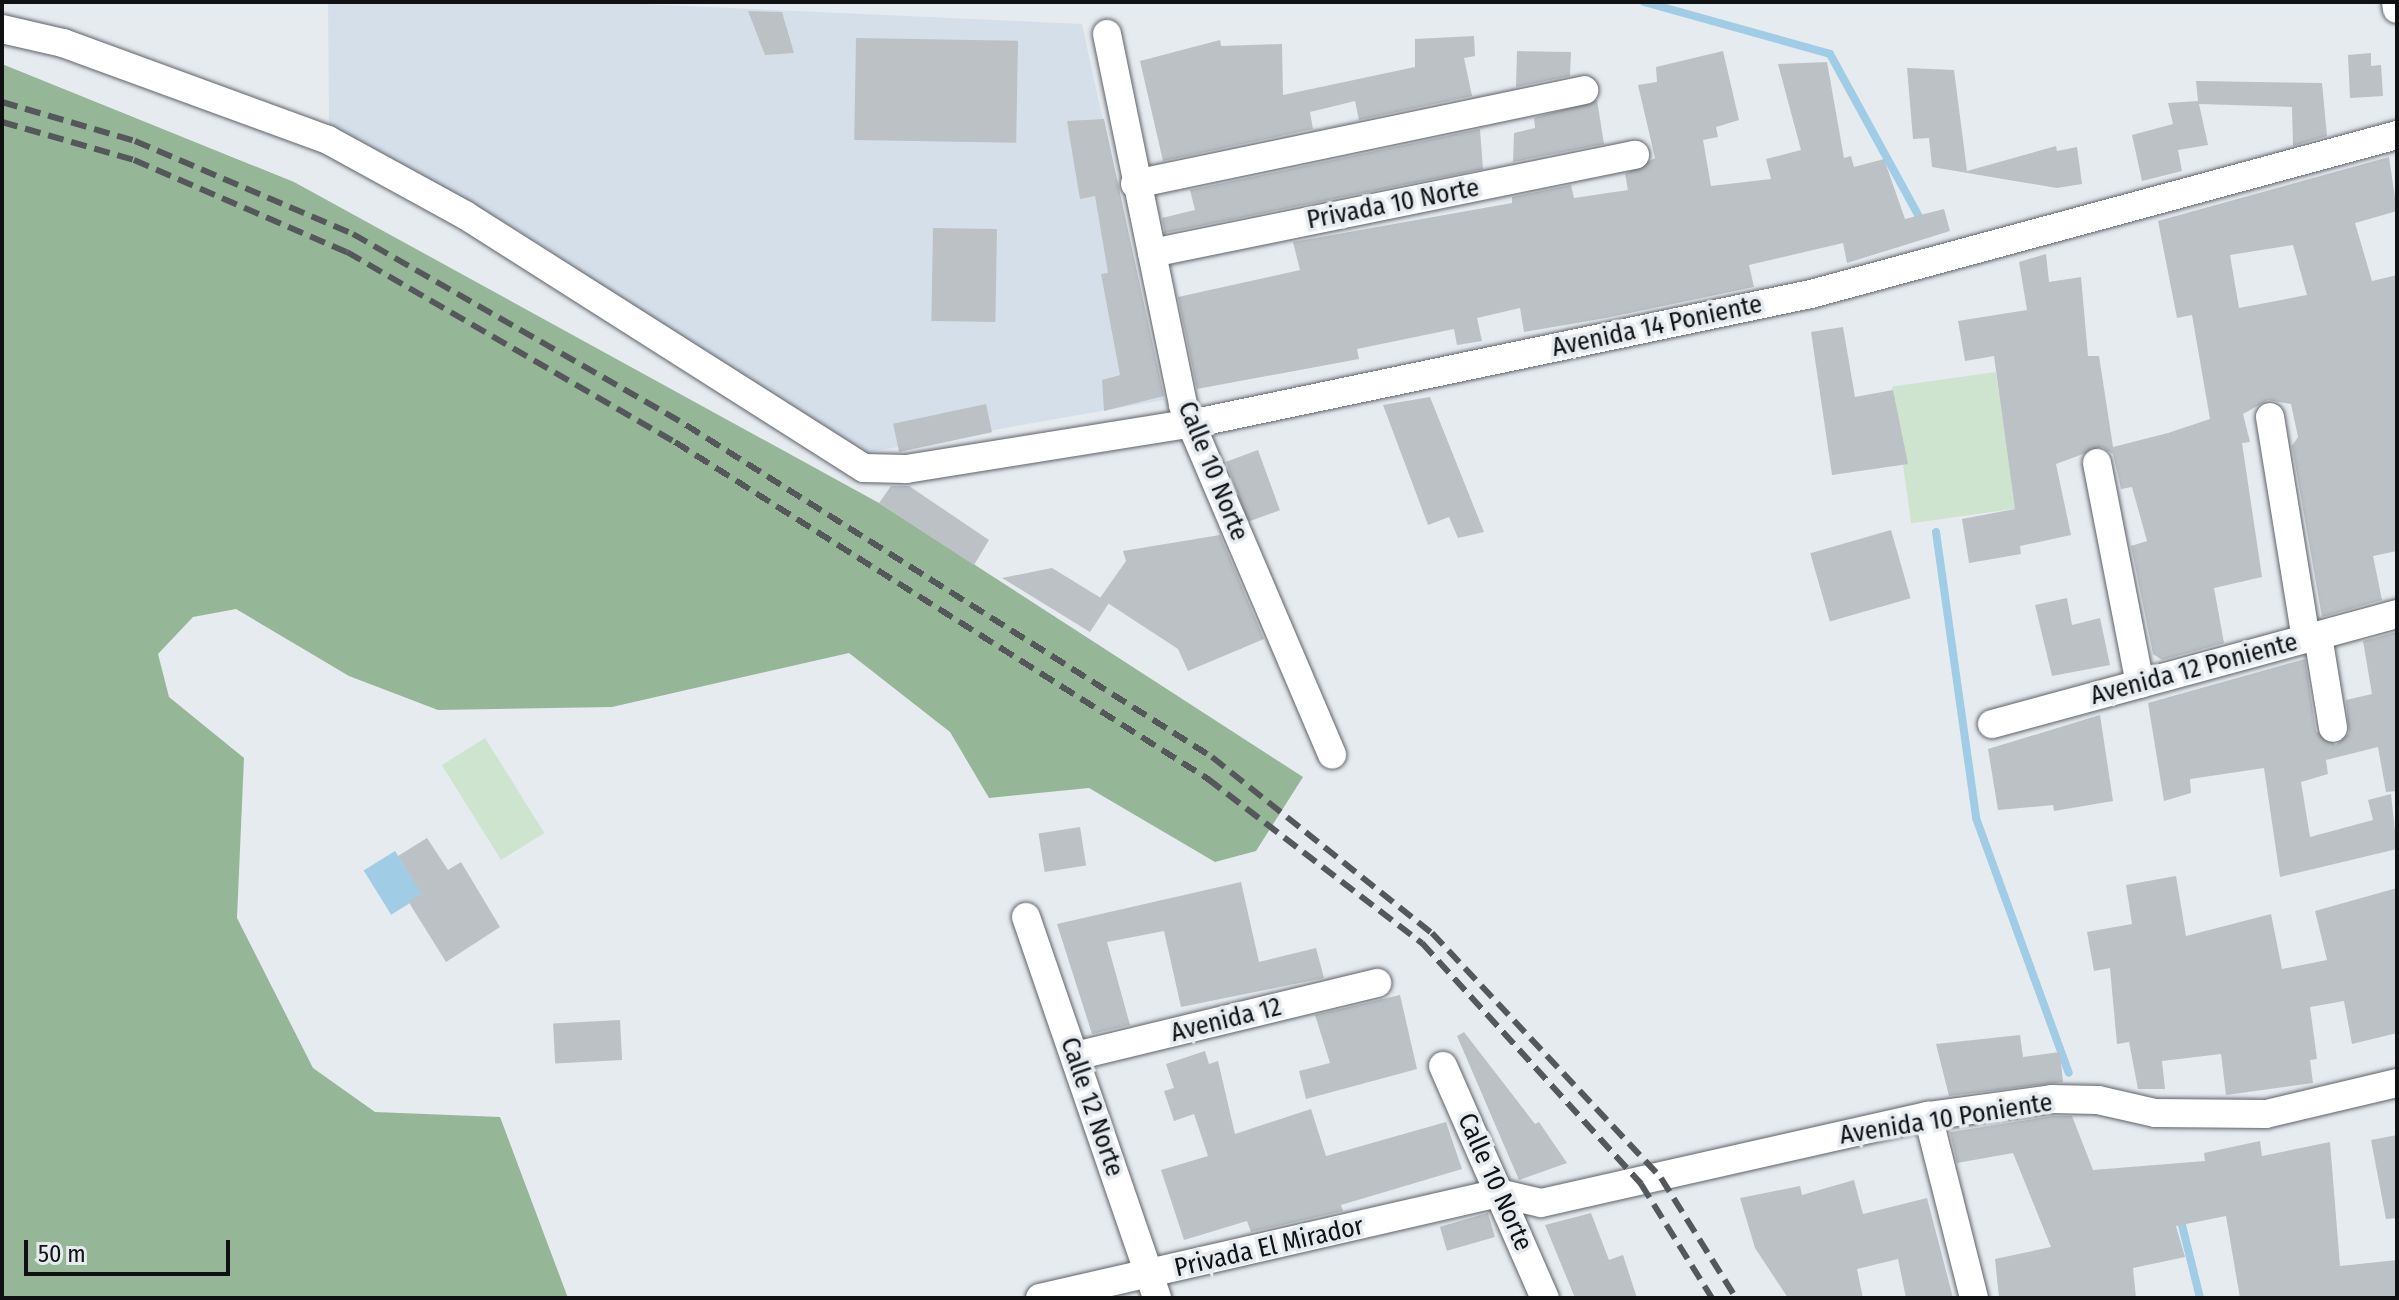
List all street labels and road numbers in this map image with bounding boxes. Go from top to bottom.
street label: Privada 10 Norte [1304,172,1482,236]
street label: Avenida 14 Poniente [1549,288,1765,364]
street label: Calle 10 Norte [1171,397,1255,545]
street label: Avenida 12 Poniente [2087,626,2301,712]
street label: Avenida 12 [1168,991,1284,1049]
street label: Calle 12 Norte [1054,1033,1130,1181]
street label: Avenida 10 Poniente [1837,1087,2055,1151]
street label: Calle 10 Norte [1451,1108,1539,1256]
street label: Privada El Mirador [1171,1210,1367,1284]

